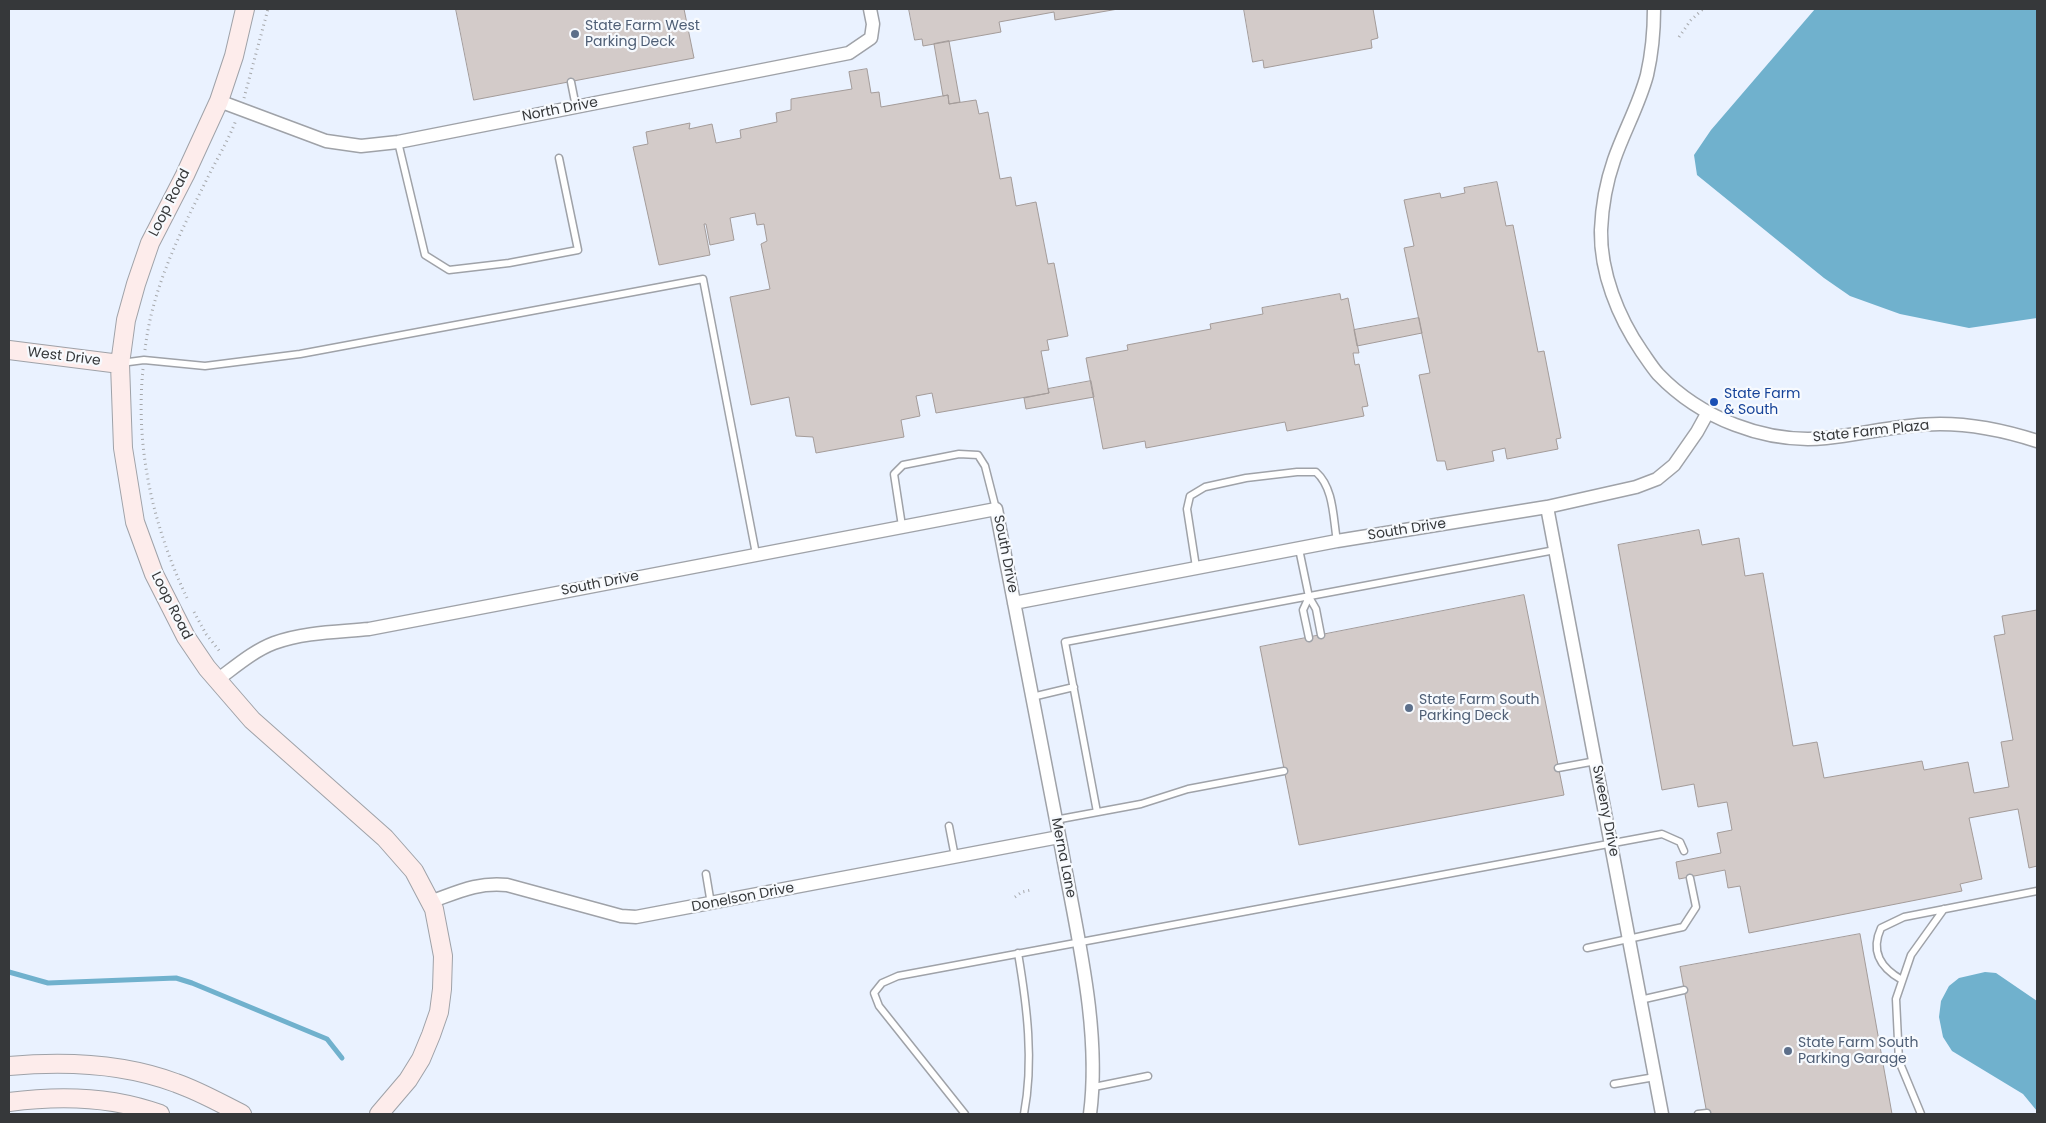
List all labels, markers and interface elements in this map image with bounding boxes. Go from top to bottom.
place label: State Farm West Parking Deck [585,18,700,50]
marker: State Farm West Parking Deck [569,28,581,40]
street label: North Drive [521,94,599,126]
street label: Loop Road [146,166,194,240]
street label: West Drive [26,344,102,370]
place label: State Farm & South [1724,386,1800,418]
marker: State Farm & South [1708,396,1720,408]
street label: State Farm Plaza [1812,418,1930,446]
street label: South Drive [989,514,1021,594]
street label: South Drive [1367,516,1447,544]
street label: South Drive [560,568,640,600]
street label: Loop Road [147,569,195,643]
place label: State Farm South Parking Deck [1419,692,1539,724]
marker: State Farm South Parking Deck [1403,702,1415,714]
street label: Sweeny Drive [1588,764,1622,858]
street label: Merna Lane [1047,817,1079,899]
street label: Donelson Drive [690,880,796,916]
place label: State Farm South Parking Garage [1798,1035,1918,1068]
marker: State Farm South Parking Garage [1782,1045,1794,1057]

